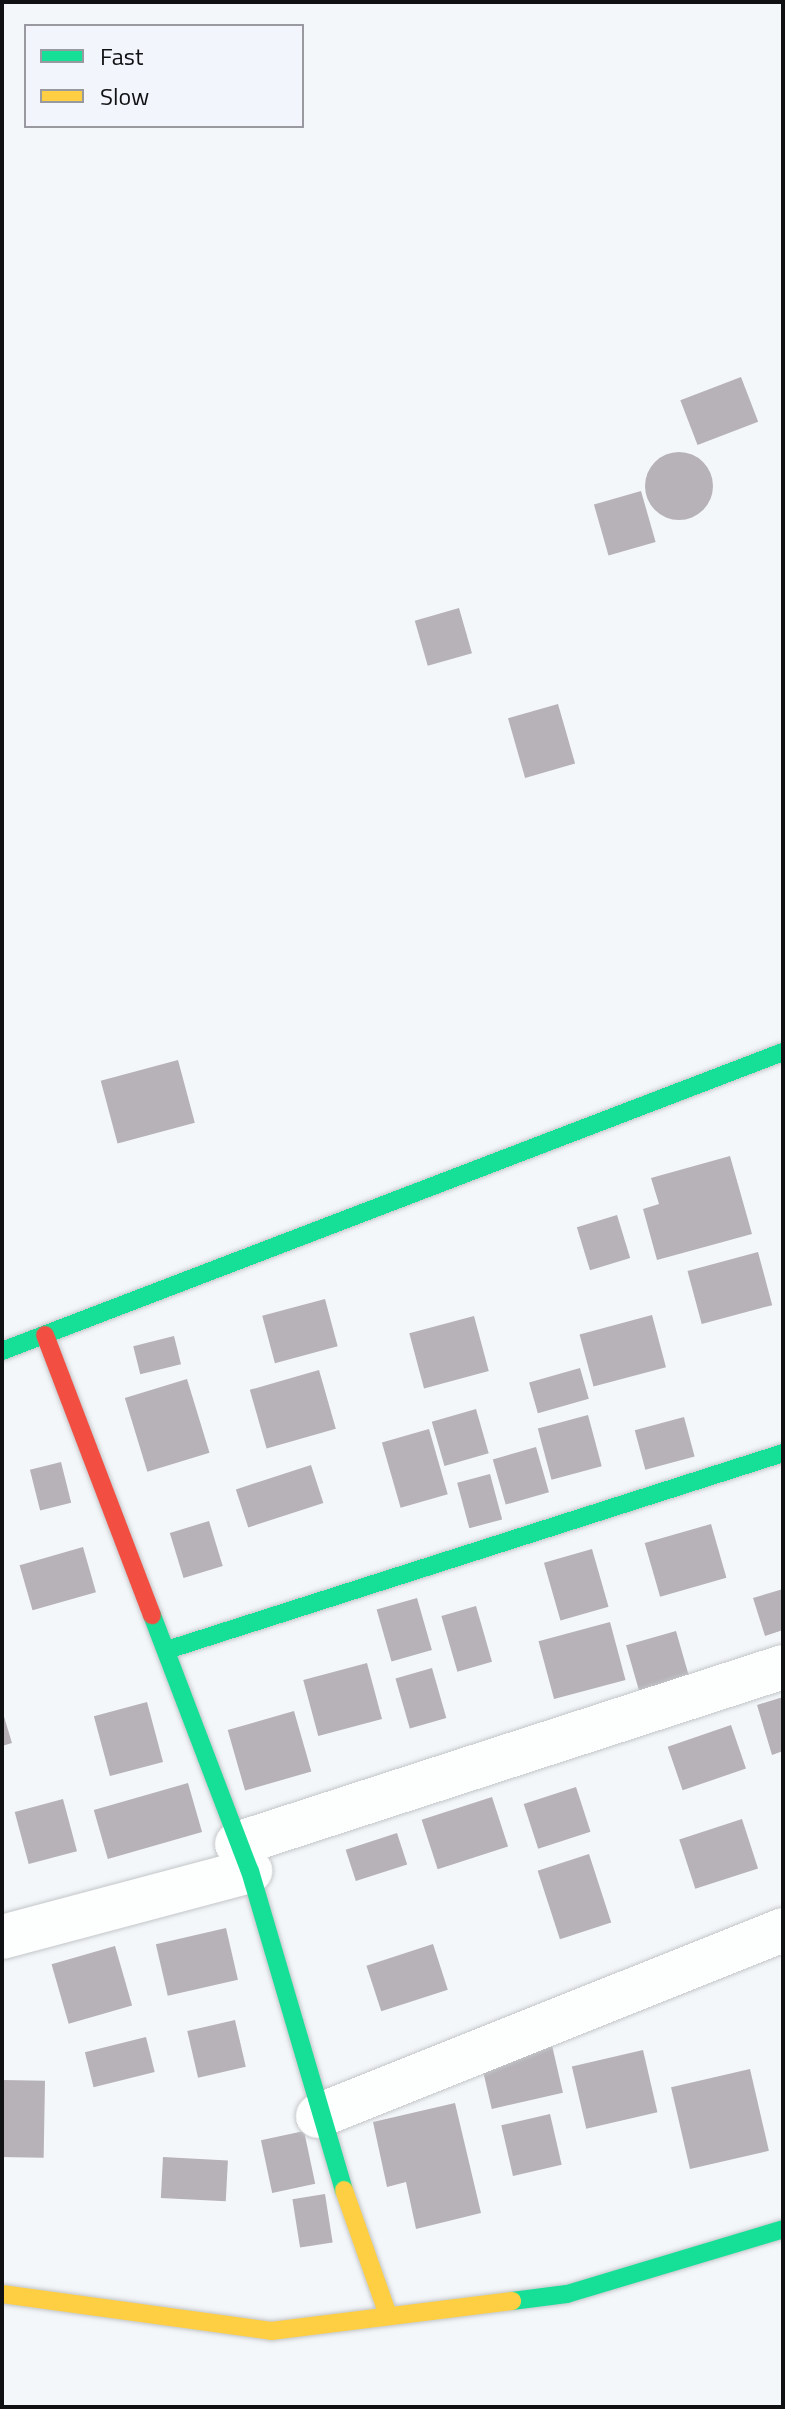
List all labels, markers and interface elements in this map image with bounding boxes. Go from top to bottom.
legend [24,24,304,128]
text: Fast [100,38,143,74]
text: Slow [100,78,149,114]

